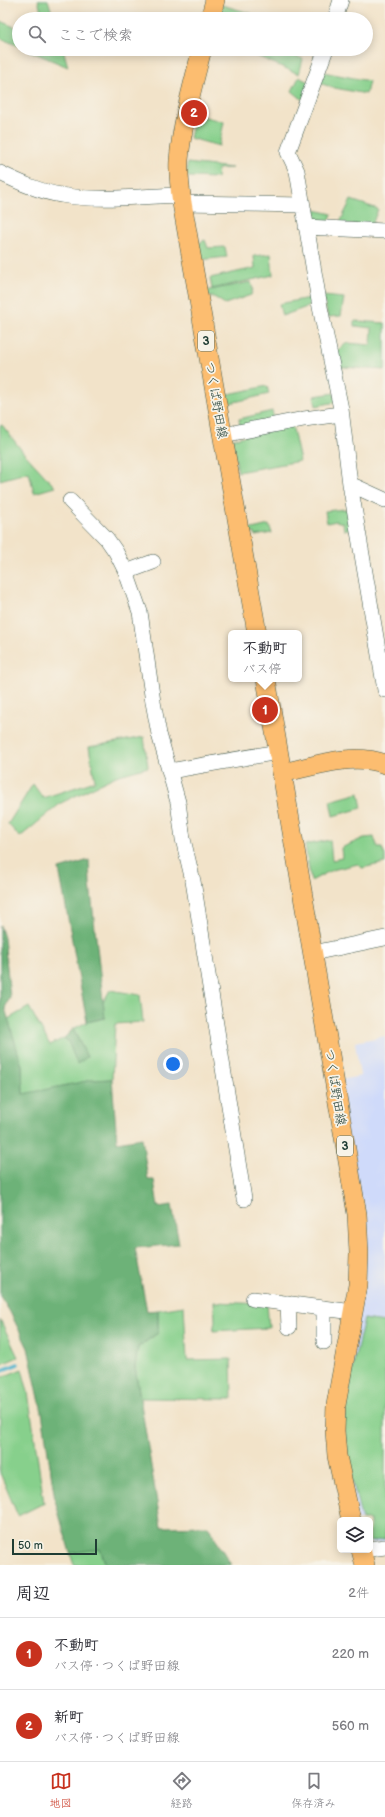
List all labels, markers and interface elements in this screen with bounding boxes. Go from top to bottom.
search box [12,12,373,56]
icon: search [26,23,48,45]
text: ここで検索 [58,26,133,45]
pin: 2 [181,98,207,128]
road number: 3 [198,331,214,351]
street label: つくば野田線 [201,360,231,441]
popup [228,630,302,682]
text: 不動町 [242,639,288,658]
text: バス停 [242,661,282,677]
pin: 1 [252,695,278,725]
street label: つくば野田線 [321,1047,349,1128]
your location [163,1054,183,1074]
road number: 3 [337,1136,353,1156]
map controls [337,1517,373,1553]
button: layers [337,1517,373,1553]
scale bar [12,1537,97,1556]
text: 50 m [18,1539,43,1552]
text: 周辺 [16,1584,50,1604]
text: 2件 [348,1585,369,1601]
text: 不動町 [54,1636,99,1655]
text: 1 [26,1646,32,1662]
text: 220 m [332,1646,369,1662]
text: バス停 · つくば野田線 [54,1658,179,1674]
text: 新町 [54,1708,84,1727]
text: 2 [25,1718,33,1734]
text: 560 m [332,1718,369,1734]
text: バス停 · つくば野田線 [54,1730,179,1746]
tab: 地図 [50,1770,72,1810]
tab: 経路 [171,1770,193,1810]
tab: 保存済み [292,1770,336,1810]

